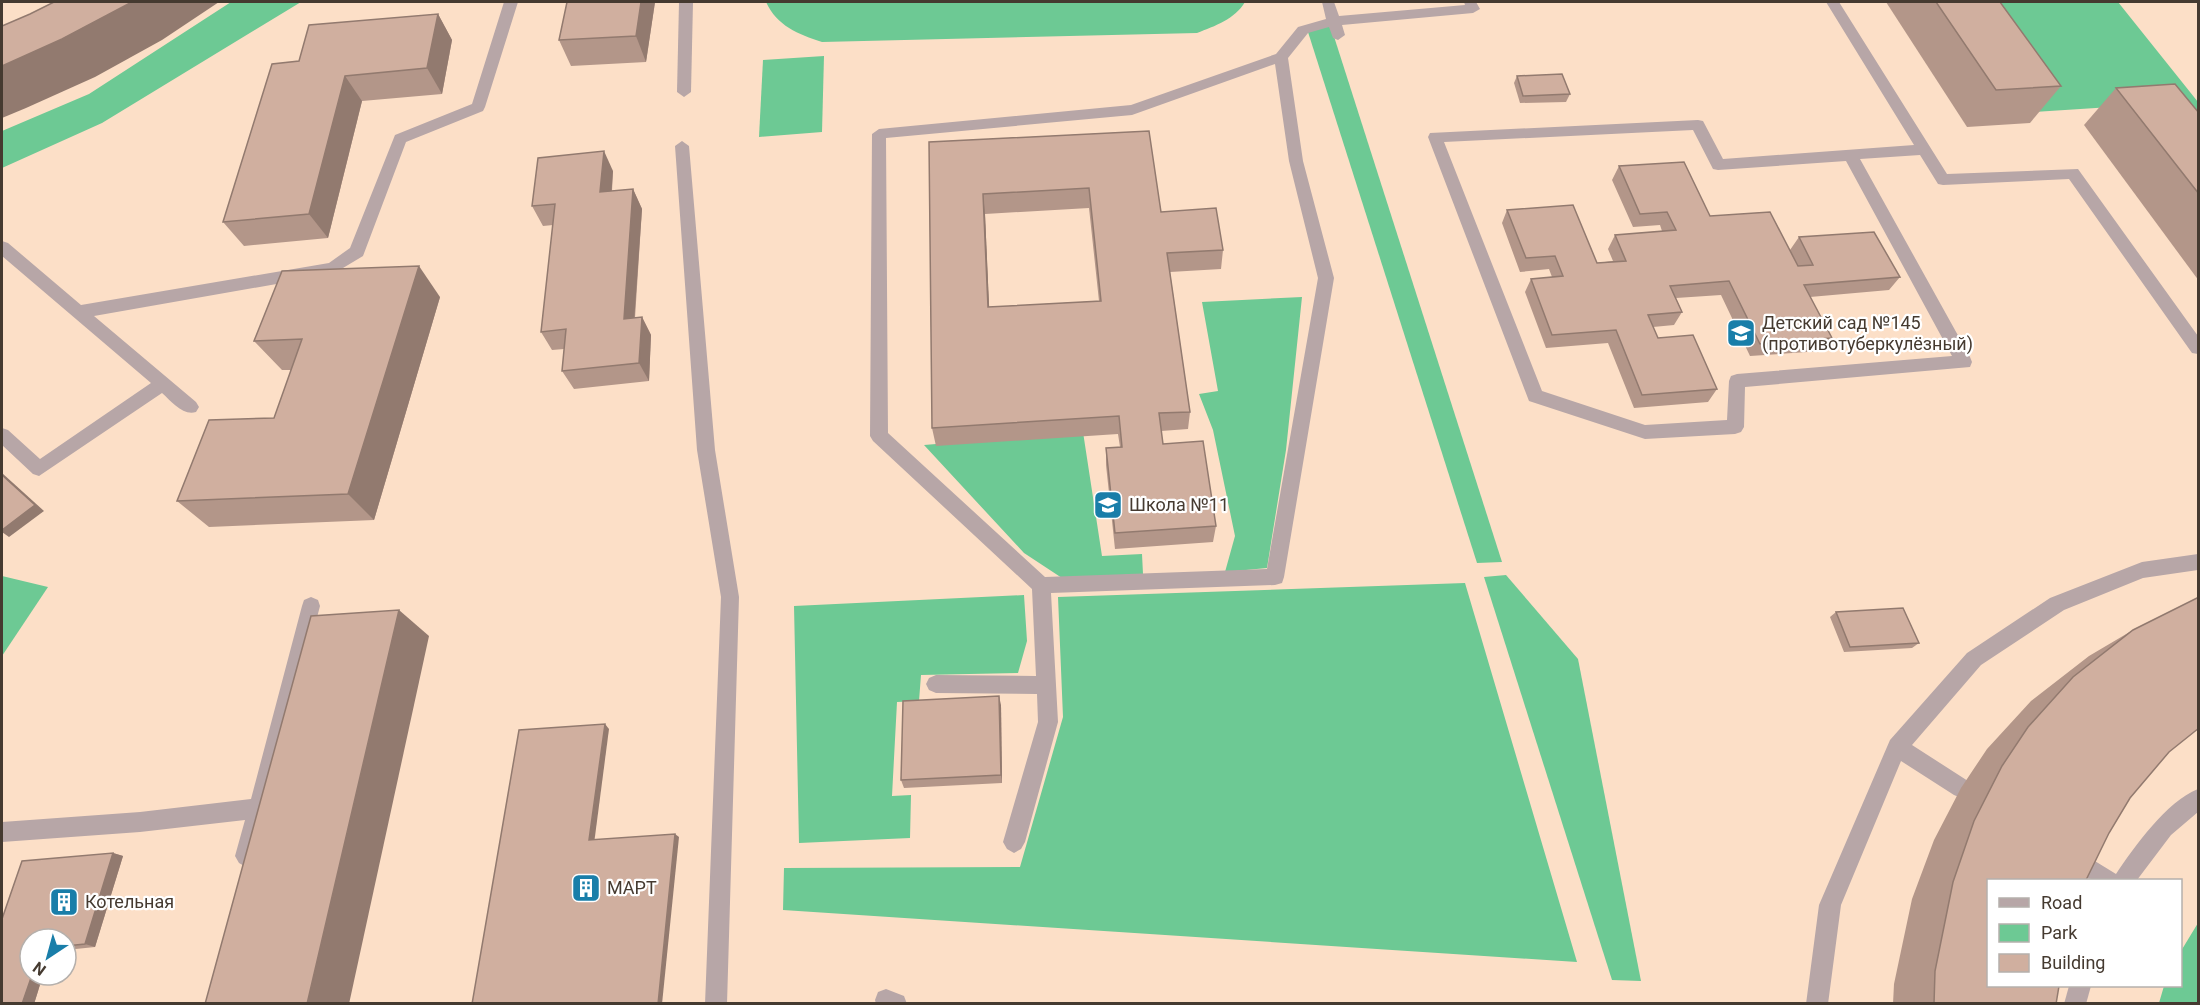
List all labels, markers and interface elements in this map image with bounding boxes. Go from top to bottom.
place label: Детский сад №145 (противотуберкулёзный) [1762,312,1973,355]
school or university icon: Детский сад №145 (противотуберкулёзный) [1725,317,1757,349]
school or university icon: Школа №11 [1092,489,1124,521]
place label: Школа №11 [1129,494,1229,515]
building icon: МАРТ [570,872,602,904]
place label: МАРТ [607,877,657,898]
legend [1987,879,2182,987]
building icon: Котельная [48,886,80,918]
place label: Котельная [85,891,174,912]
text: Road [2041,892,2082,913]
text: Park [2041,922,2078,943]
north arrow [18,927,78,987]
text: Building [2041,952,2105,973]
text: N [29,958,50,980]

